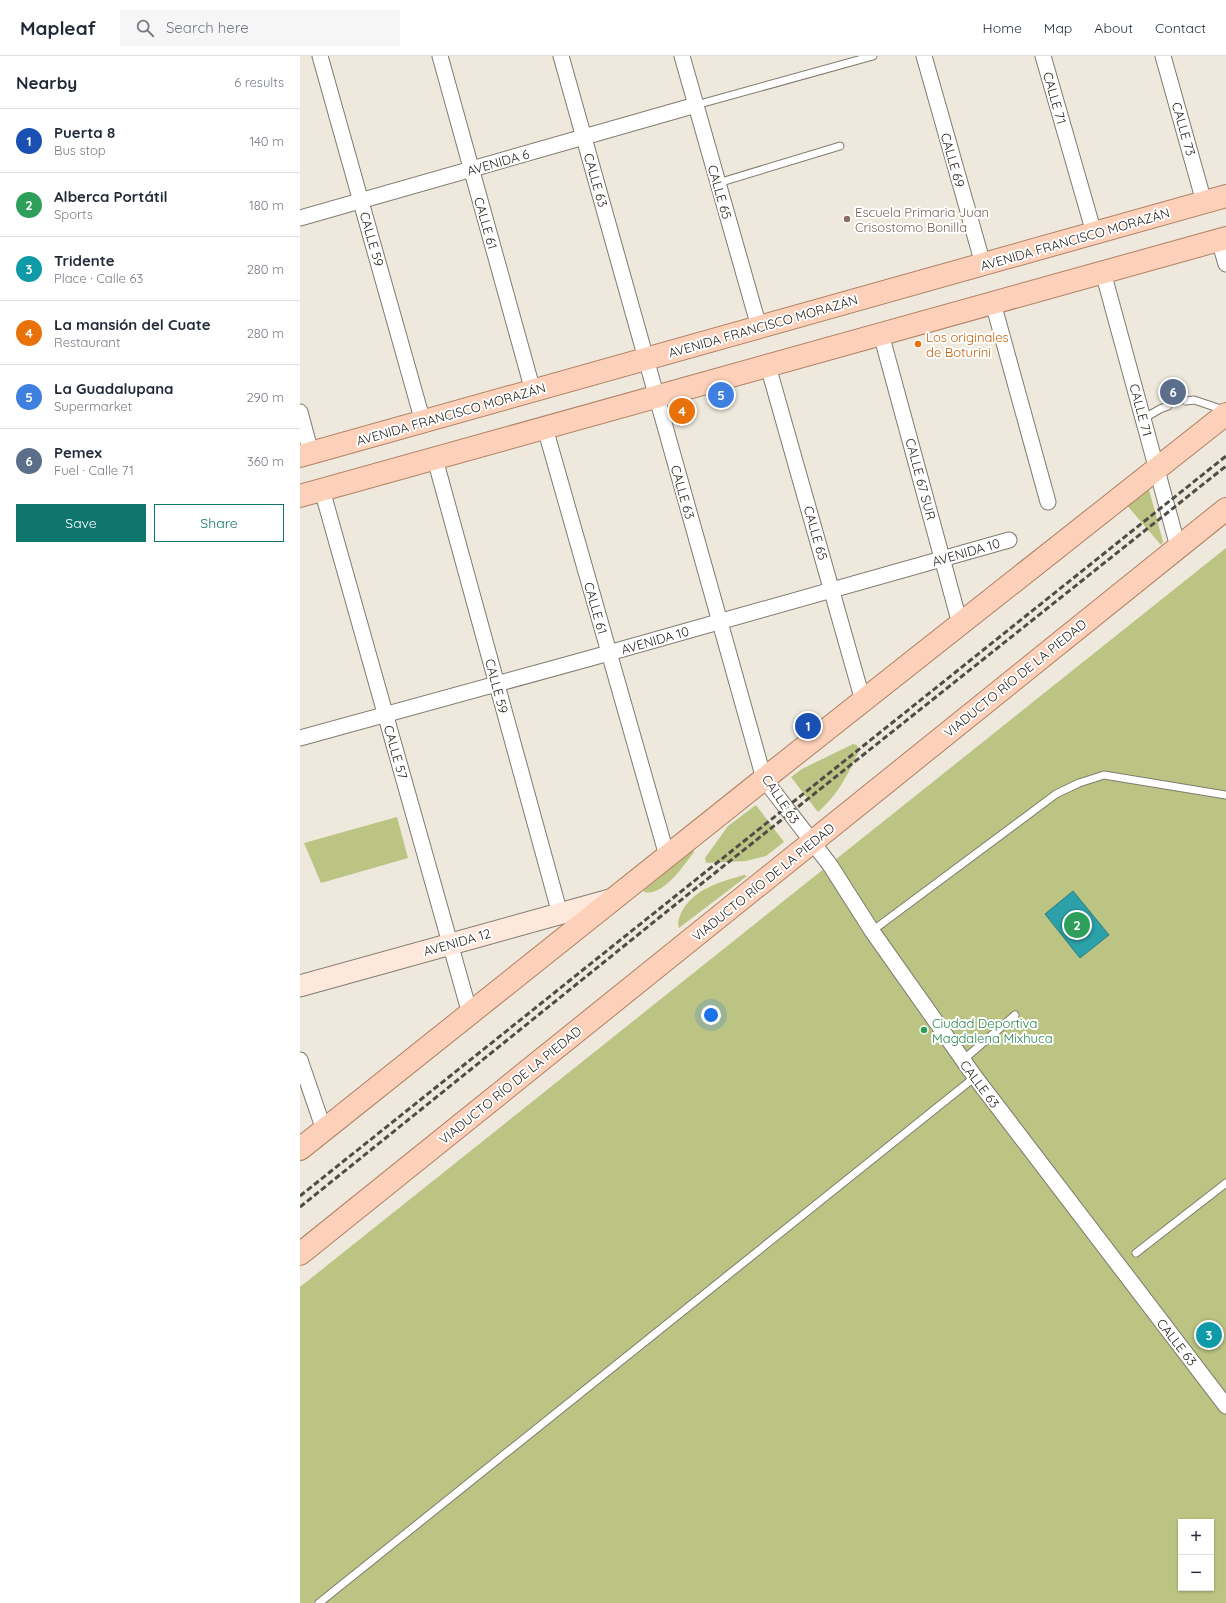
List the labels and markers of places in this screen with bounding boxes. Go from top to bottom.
place label: Escuela Primaria Juan Crisostomo Bonilla [855,204,989,235]
marker: Escuela Primaria Juan Crisostomo Bonilla [842,214,852,224]
place label: Los originales de Boturini [926,329,1009,360]
marker: Los originales de Boturini [913,339,923,349]
pin: 6 [1160,377,1186,407]
pin: 5 [708,380,734,410]
pin: 4 [669,396,695,426]
pin: 1 [795,711,821,741]
pin: 2 [1064,910,1090,940]
place label: Ciudad Deportiva Magdalena Mixhuca [932,1015,1053,1046]
marker: Ciudad Deportiva Magdalena Mixhuca [919,1025,929,1035]
pin: 3 [1196,1320,1222,1350]

